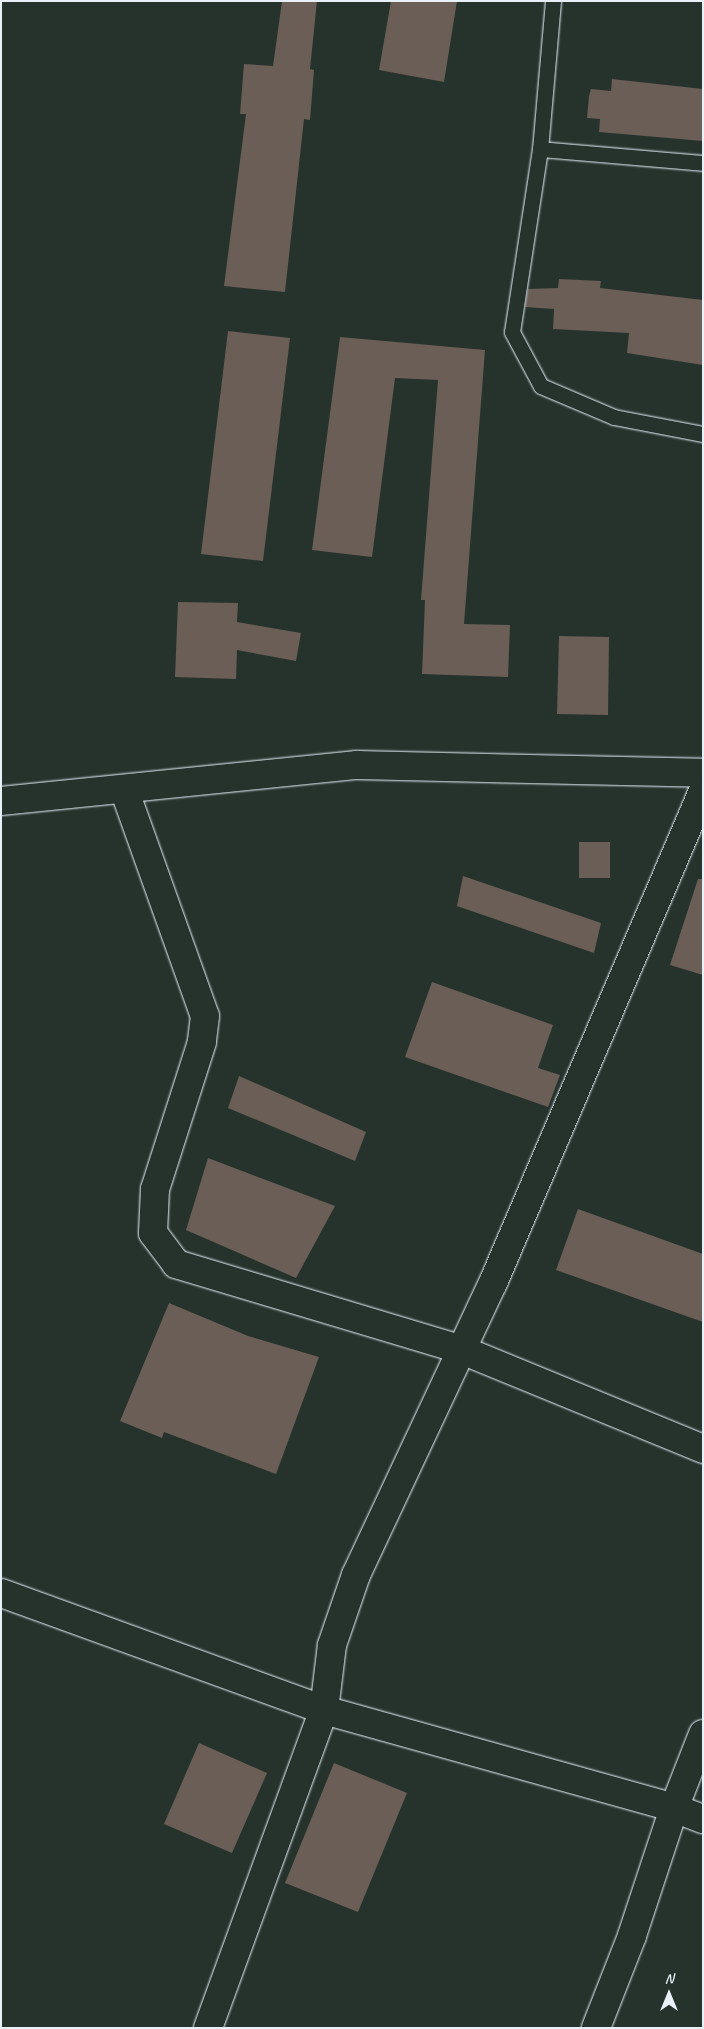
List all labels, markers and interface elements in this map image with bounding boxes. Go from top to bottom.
north arrow [644,1969,694,2019]
text: N [665,1970,673,1987]

